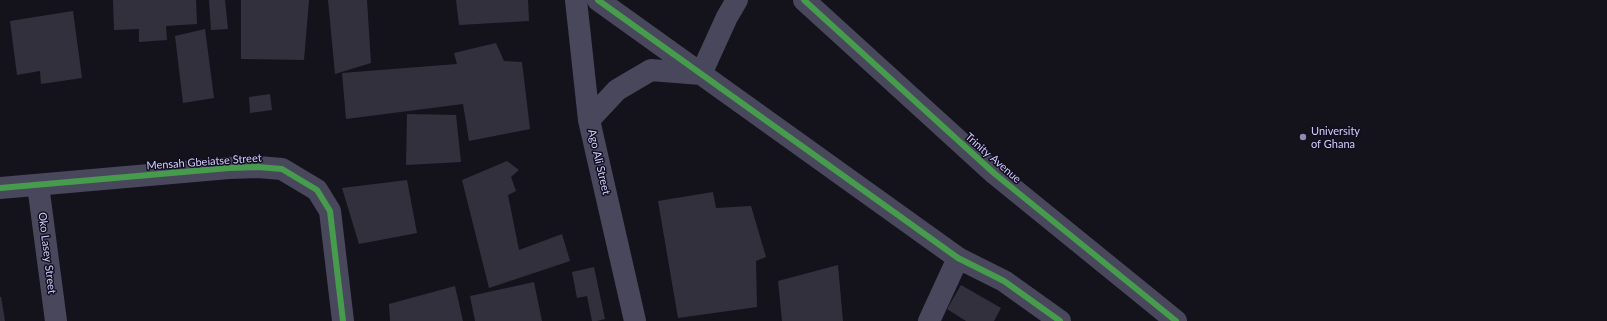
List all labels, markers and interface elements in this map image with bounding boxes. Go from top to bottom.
place label: University of Ghana [1311,124,1360,150]
street label: Ago Ali Street [585,128,613,196]
street label: Trinity Avenue [962,130,1024,186]
marker: University of Ghana [1298,132,1308,142]
street label: Mensah Gbeiatse Street [146,151,262,173]
street label: Oko Lasey Street [35,211,59,295]

